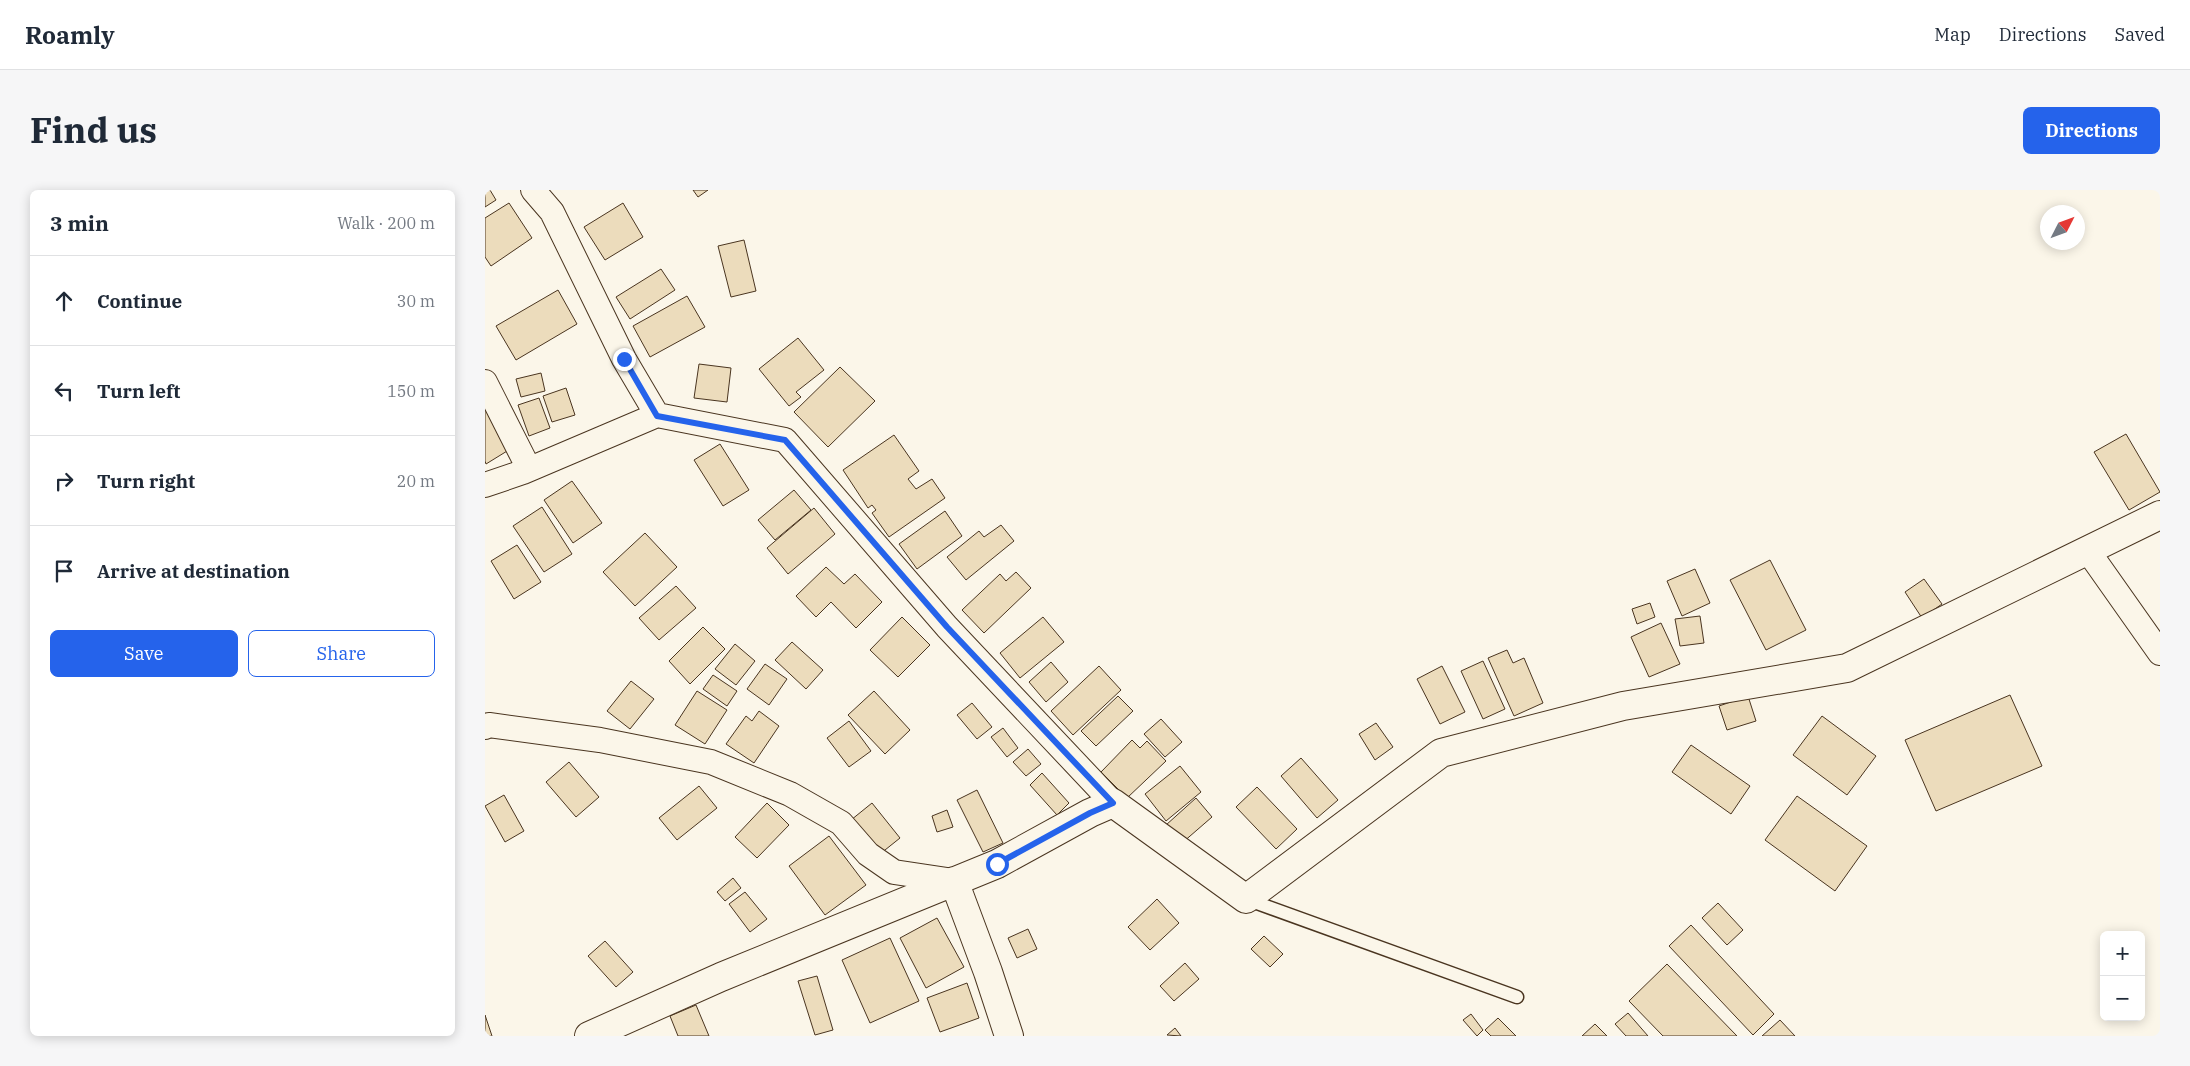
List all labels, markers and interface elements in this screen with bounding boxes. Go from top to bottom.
text: Roamly [25,19,115,51]
text: Map [1934,23,1971,46]
text: Directions [1999,23,2087,46]
text: Saved [2115,23,2165,46]
text: Find us [30,107,157,153]
button: Directions [2023,107,2160,154]
north arrow [2040,205,2085,250]
text: 3 min [50,209,109,237]
text: Walk · 200 m [337,213,435,233]
icon: ahead [50,287,78,315]
text: Continue [97,289,182,313]
text: 30 m [397,291,435,311]
route end [613,348,636,371]
icon: left [50,377,78,405]
text: Turn left [97,379,180,403]
text: 150 m [387,381,435,401]
icon: right [50,467,78,495]
text: Turn right [97,469,195,493]
text: 20 m [397,471,435,491]
icon: arrive [50,557,78,585]
text: Arrive at destination [97,559,290,583]
button: Save [50,630,238,677]
button: Share [248,630,435,677]
route start [986,853,1009,876]
map controls [2100,931,2145,1021]
button: + [2100,931,2145,976]
button: − [2100,976,2145,1021]

